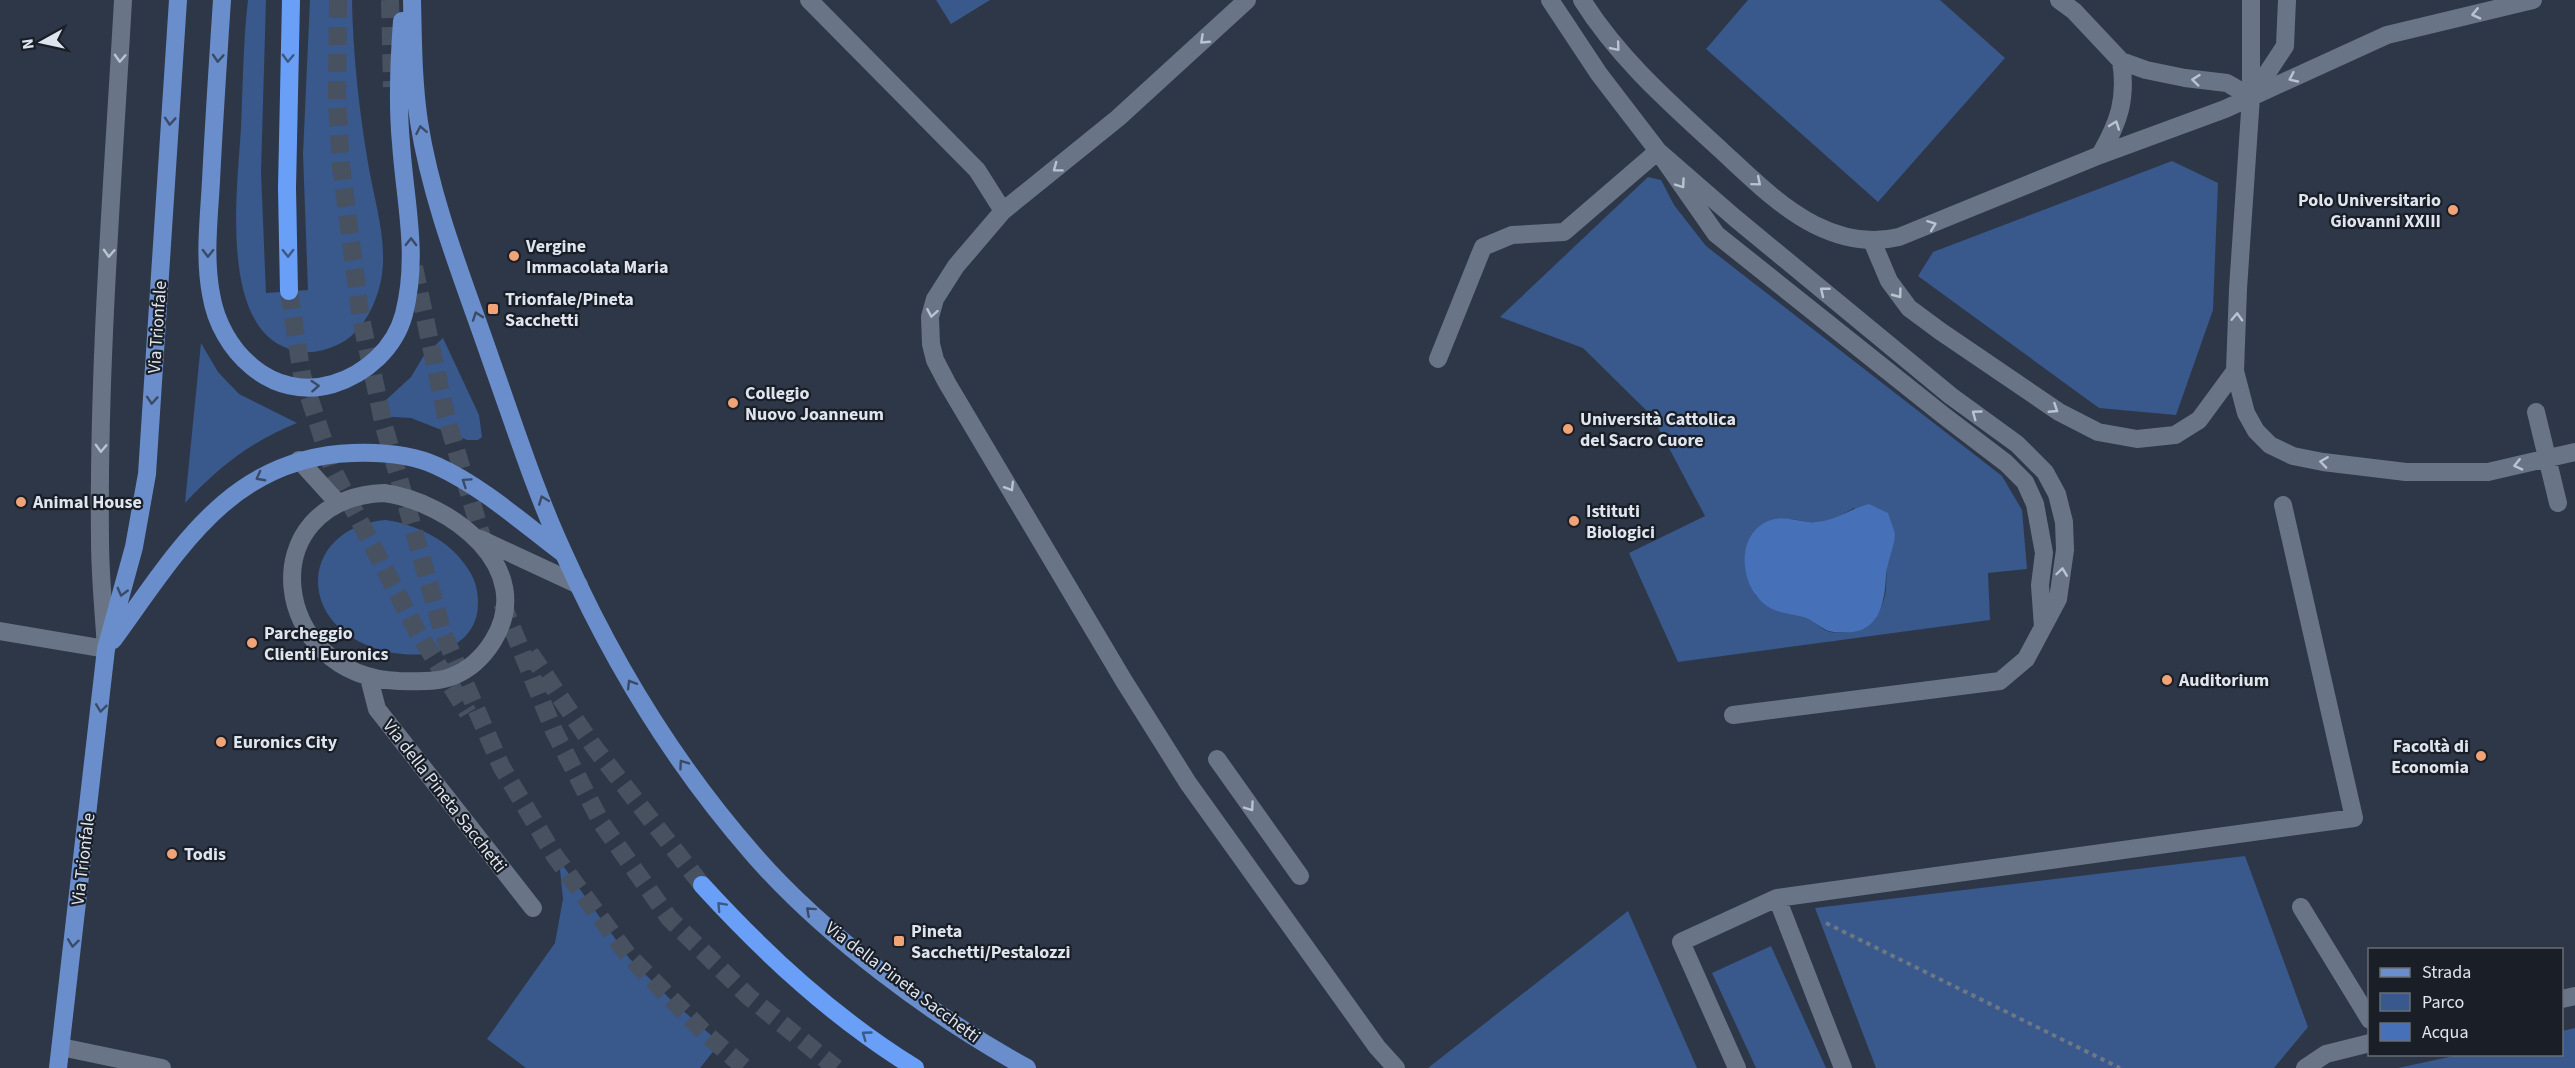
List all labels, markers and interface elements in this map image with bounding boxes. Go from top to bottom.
one-way arrow [2471,6,2481,19]
north arrow [12,12,72,72]
one-way arrow [1200,33,1210,44]
text: N [17,37,40,51]
one-way arrow [1609,40,1620,51]
one-way arrow [114,54,127,63]
one-way arrow [212,54,225,63]
one-way arrow [282,54,295,63]
one-way arrow [2288,70,2299,82]
one-way arrow [2192,74,2201,87]
one-way arrow [164,117,177,126]
one-way arrow [2108,120,2121,131]
one-way arrow [415,125,428,135]
one-way arrow [1053,161,1064,172]
one-way arrow [1750,175,1761,186]
one-way arrow [1674,177,1685,188]
place label: Polo Universitario Giovanni XXIII [2298,188,2441,234]
marker: Polo Universitario Giovanni XXIII [2446,203,2460,217]
one-way arrow [1926,219,1937,232]
place label: Vergine Immacolata Maria [525,234,668,280]
one-way arrow [405,238,418,247]
one-way arrow [103,249,116,258]
one-way arrow [202,249,214,258]
one-way arrow [282,249,294,258]
marker: Vergine Immacolata Maria [507,249,521,263]
street label: Via Trionfale [142,280,173,374]
place label: Trionfale/Pineta Sacchetti [505,287,634,333]
one-way arrow [1891,287,1902,298]
one-way arrow [1820,288,1831,299]
marker: Trionfale/Pineta Sacchetti [486,302,500,316]
one-way arrow [926,308,939,318]
one-way arrow [471,311,484,322]
one-way arrow [2231,313,2244,322]
one-way arrow [310,380,319,393]
place label: Collegio Nuovo Joanneum [745,381,884,427]
one-way arrow [146,395,159,404]
marker: Collegio Nuovo Joanneum [726,396,740,410]
one-way arrow [2047,402,2058,413]
place label: Università Cattolica del Sacro Cuore [1580,407,1736,453]
one-way arrow [1971,410,1982,421]
marker: Università Cattolica del Sacro Cuore [1561,422,1575,436]
one-way arrow [94,443,107,452]
one-way arrow [2320,457,2329,469]
one-way arrow [2513,458,2523,471]
one-way arrow [256,470,267,481]
one-way arrow [462,478,473,489]
one-way arrow [1002,481,1014,491]
place label: Animal House [32,490,142,515]
marker: Animal House [14,495,28,509]
one-way arrow [538,495,550,506]
place label: Istituti Biologici [1586,499,1655,545]
marker: Istituti Biologici [1567,514,1581,528]
one-way arrow [2055,568,2068,577]
one-way arrow [117,586,129,597]
place label: Parcheggio Clienti Euronics [264,621,388,667]
marker: Parcheggio Clienti Euronics [245,636,259,650]
place label: Auditorium [2178,668,2269,693]
marker: Auditorium [2160,673,2174,687]
one-way arrow [627,680,639,690]
one-way arrow [95,703,107,712]
street label: Via della Pineta Sacchetti [377,714,512,878]
place label: Euronics City [233,730,338,755]
place label: Facoltà di Economia [2391,734,2469,780]
marker: Euronics City [214,735,228,749]
marker: Facoltà di Economia [2474,749,2488,763]
one-way arrow [679,760,690,771]
one-way arrow [1243,800,1254,811]
street label: Via Trionfale [65,811,102,907]
place label: Todis [184,842,226,867]
marker: Todis [165,847,179,861]
one-way arrow [717,902,728,913]
one-way arrow [806,907,817,918]
street label: Via della Pineta Sacchetti [820,916,985,1049]
place label: Pineta Sacchetti/Pestalozzi [911,919,1071,965]
marker: Pineta Sacchetti/Pestalozzi [892,934,906,948]
one-way arrow [67,938,80,947]
legend [2368,948,2563,1056]
text: Strada [2422,960,2471,985]
text: Parco [2422,990,2464,1015]
text: Acqua [2422,1020,2468,1045]
one-way arrow [862,1032,873,1043]

